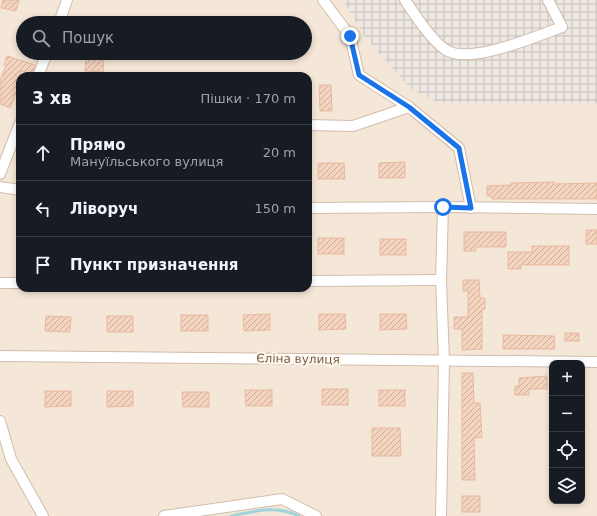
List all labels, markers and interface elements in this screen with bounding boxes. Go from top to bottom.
search box [16,16,312,60]
icon: search [30,27,52,49]
route end [341,27,359,45]
text: Пошук [62,29,114,47]
text: 3 хв [32,88,71,108]
text: Пішки · 170 m [200,91,296,106]
text: Прямо [70,136,126,154]
icon: ahead [32,142,54,164]
text: 20 m [263,145,296,160]
text: Мануїльського вулиця [70,154,223,169]
icon: left [32,198,54,220]
route start [434,198,452,216]
text: Ліворуч [70,200,138,218]
text: 150 m [254,201,296,216]
icon: arrive [32,254,54,276]
text: Пункт призначення [70,256,238,274]
street label: Єліна вулиця [256,351,340,367]
map controls [549,360,585,504]
button: + [549,360,585,396]
button: − [549,396,585,432]
button: locate [549,432,585,468]
button: layers [549,468,585,504]

